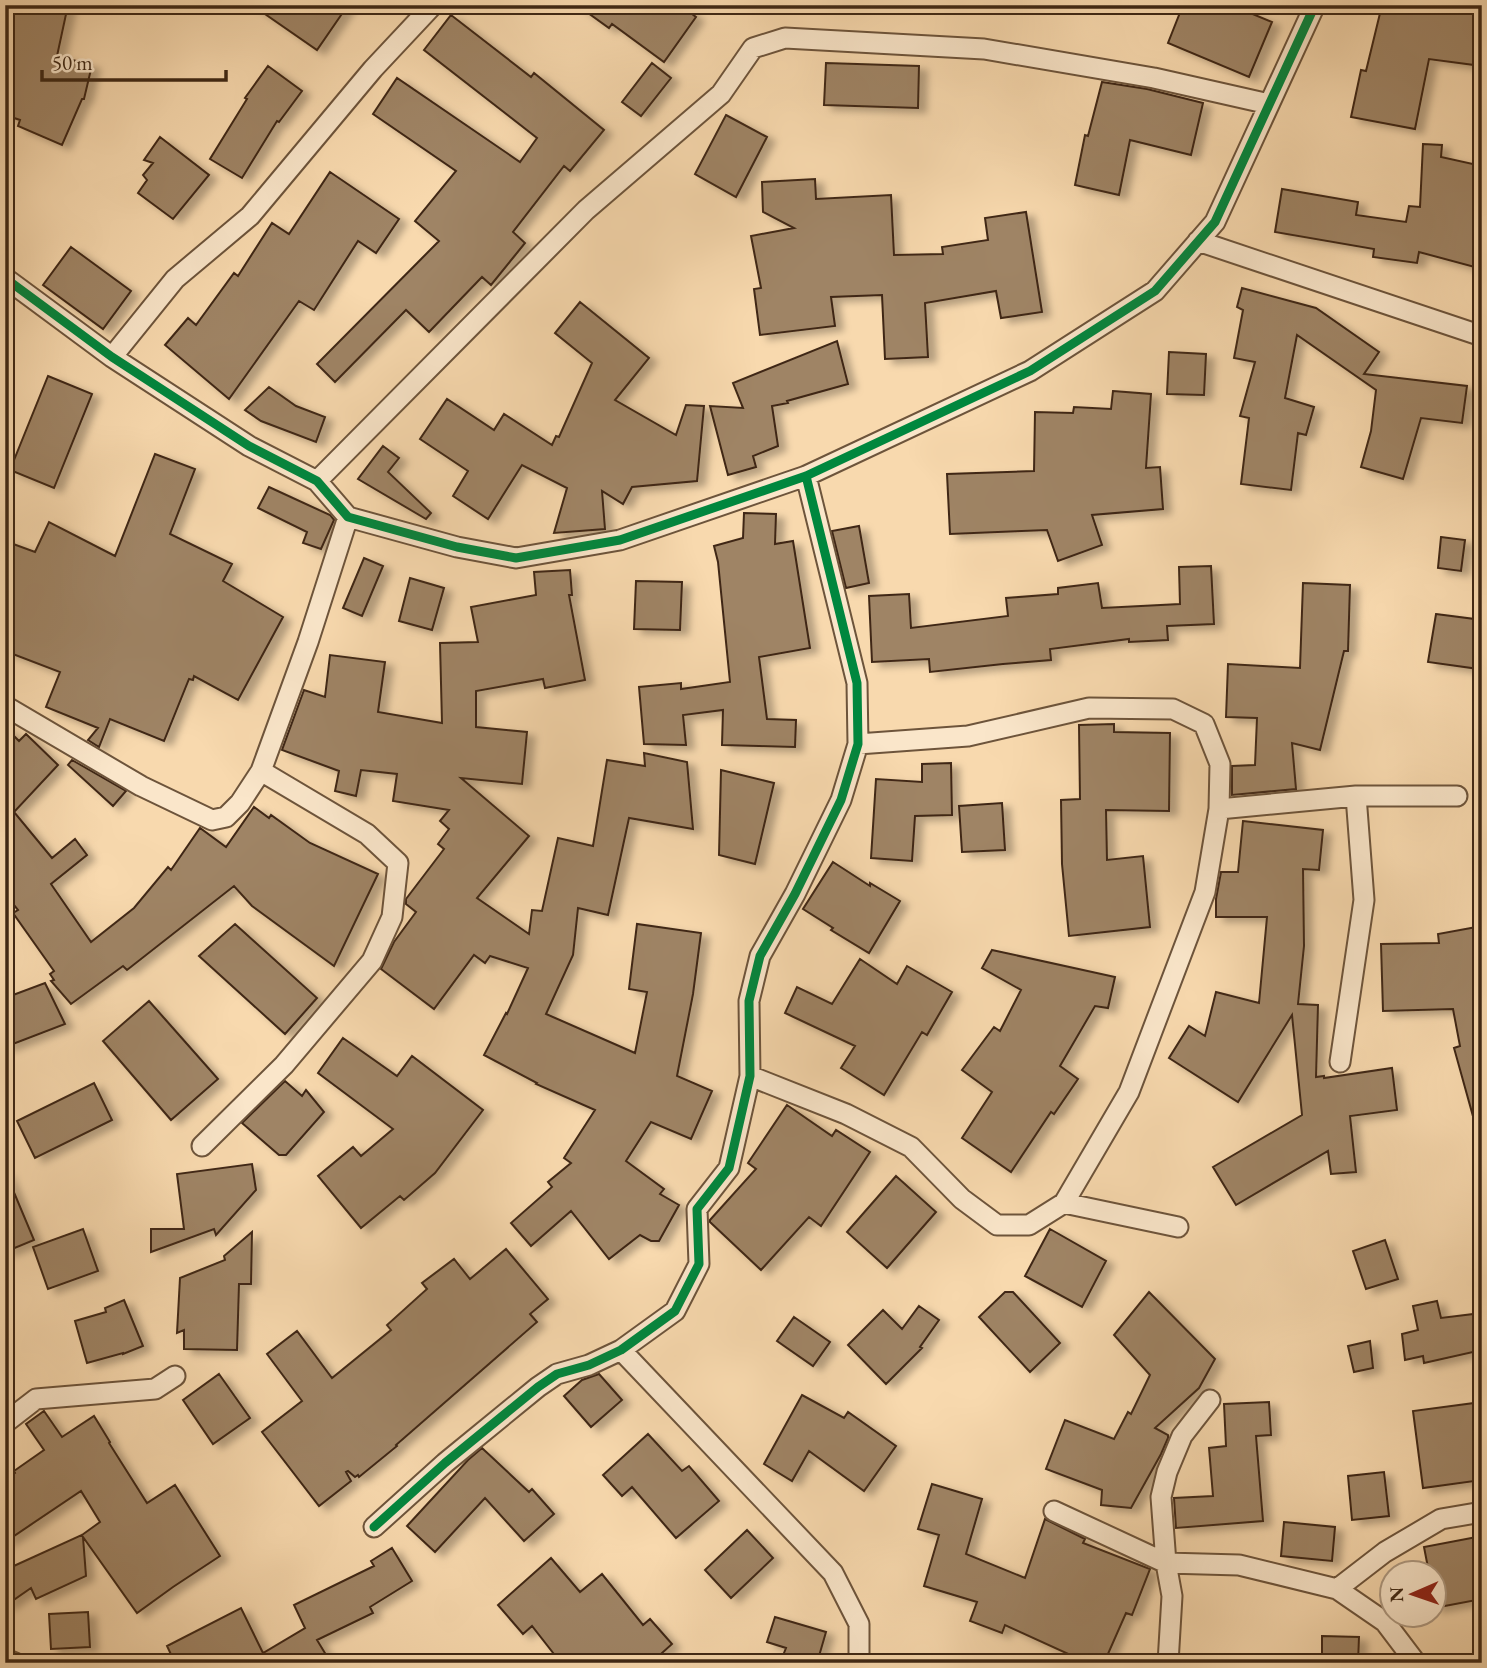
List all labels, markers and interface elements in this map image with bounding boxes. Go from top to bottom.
scale bar [42,38,226,82]
text: 50 m [52,49,93,76]
north arrow [1378,1560,1448,1630]
text: N [1384,1586,1409,1603]

